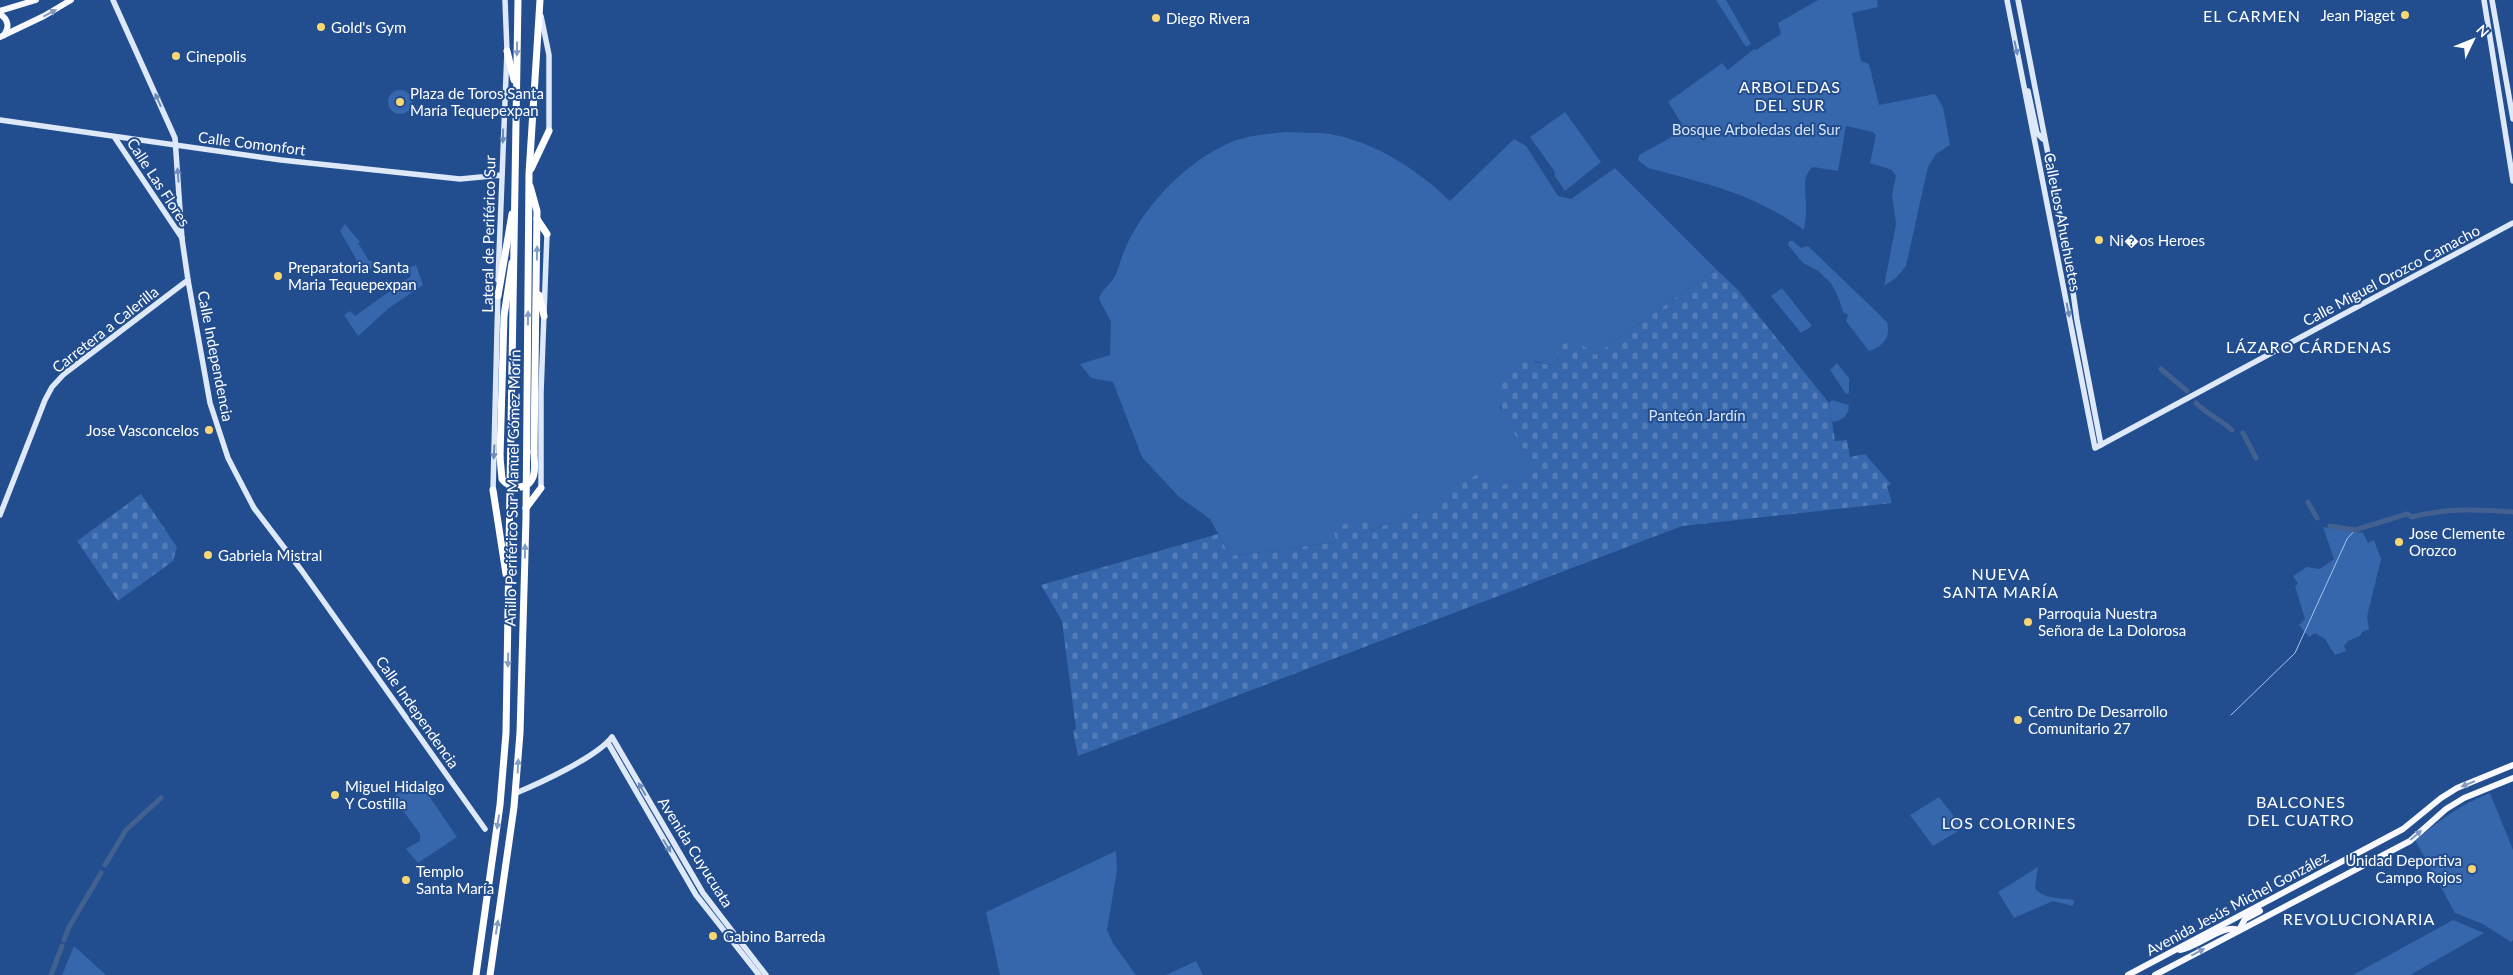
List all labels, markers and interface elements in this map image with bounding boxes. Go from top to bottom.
district label: EL CARMEN [2203,6,2301,25]
place label: Jean Piaget [2320,6,2396,24]
one-way arrow [42,9,57,17]
place label: Diego Rivera [1166,9,1250,27]
marker: Jean Piaget [2399,9,2411,21]
marker: Diego Rivera [1150,12,1162,24]
north arrow [2448,15,2498,65]
place label: Gold's Gym [331,18,406,36]
marker: Gold's Gym [315,21,327,33]
text: N [2473,21,2493,41]
one-way arrow [2012,40,2020,55]
one-way arrow [513,41,521,57]
place label: Cinepolis [186,47,246,65]
marker: Cinepolis [170,50,182,62]
district label: ARBOLEDAS DEL SUR [1739,77,1841,114]
place label: Plaza de Toros Santa María Tequepexpan [410,84,544,119]
one-way arrow [154,93,162,107]
marker: Plaza de Toros Santa María Tequepexpan [394,96,406,108]
park label: Bosque Arboledas del Sur [1672,120,1841,138]
street label: Calle Comonfort [197,127,307,159]
one-way arrow [498,128,506,144]
street label: Calle Las Flores [124,134,194,230]
street label: Calle Los Ahuehuetes [2041,151,2085,293]
street label: Lateral de Periférico Sur [478,155,498,313]
one-way arrow [173,166,181,182]
street label: Calle Miguel Orozco Camacho [2299,221,2483,329]
place label: Ni�os Heroes [2109,231,2205,249]
marker: Ni�os Heroes [2093,234,2105,246]
one-way arrow [533,245,541,261]
place label: Preparatoria Santa Maria Tequepexpan [288,258,417,293]
marker: Preparatoria Santa Maria Tequepexpan [272,270,284,282]
street label: Carretera a Calerilla [48,282,162,376]
street label: Calle Independencia [195,289,237,423]
one-way arrow [2064,303,2072,319]
one-way arrow [524,310,532,326]
district label: LÁZARO CÁRDENAS [2226,337,2392,356]
street label: Anillo Periférico Sur Manuel Gómez Morín [501,349,523,627]
park label: Panteón Jardín [1648,406,1746,424]
place label: Jose Vasconcelos [86,421,199,439]
marker: Jose Vasconcelos [203,424,215,436]
one-way arrow [489,444,497,460]
place label: Jose Clemente Orozco [2409,524,2505,559]
marker: Jose Clemente Orozco [2393,536,2405,548]
one-way arrow [521,543,529,559]
place label: Gabriela Mistral [218,546,322,564]
marker: Gabriela Mistral [202,549,214,561]
district label: NUEVA SANTA MARÍA [1943,564,2059,601]
place label: Parroquia Nuestra Señora de La Dolorosa [2038,604,2186,639]
marker: Parroquia Nuestra Señora de La Dolorosa [2022,616,2034,628]
street label: Calle Independencia [373,652,463,772]
one-way arrow [503,652,511,668]
place label: Centro De Desarrollo Comunitario 27 [2028,702,2168,737]
marker: Centro De Desarrollo Comunitario 27 [2012,714,2024,726]
one-way arrow [514,757,522,773]
place label: Miguel Hidalgo Y Costilla [345,777,444,812]
one-way arrow [2461,780,2475,788]
one-way arrow [638,783,647,796]
marker: Miguel Hidalgo Y Costilla [329,789,341,801]
district label: BALCONES DEL CUATRO [2247,792,2355,829]
street label: Avenida Cuyucuata [655,793,737,911]
district label: LOS COLORINES [1942,813,2076,832]
one-way arrow [493,815,501,831]
one-way arrow [2410,829,2422,841]
one-way arrow [662,839,671,852]
street label: Avenida Jesús Michel González [2143,847,2331,959]
place label: Unidad Deportiva Campo Rojos [2345,851,2462,886]
place label: Templo Santa María [416,862,494,897]
marker: Unidad Deportiva Campo Rojos [2466,863,2478,875]
marker: Templo Santa María [400,874,412,886]
district label: REVOLUCIONARIA [2283,909,2435,928]
one-way arrow [494,918,502,934]
place label: Gabino Barreda [723,927,826,945]
marker: Gabino Barreda [707,930,719,942]
one-way arrow [2191,948,2205,956]

